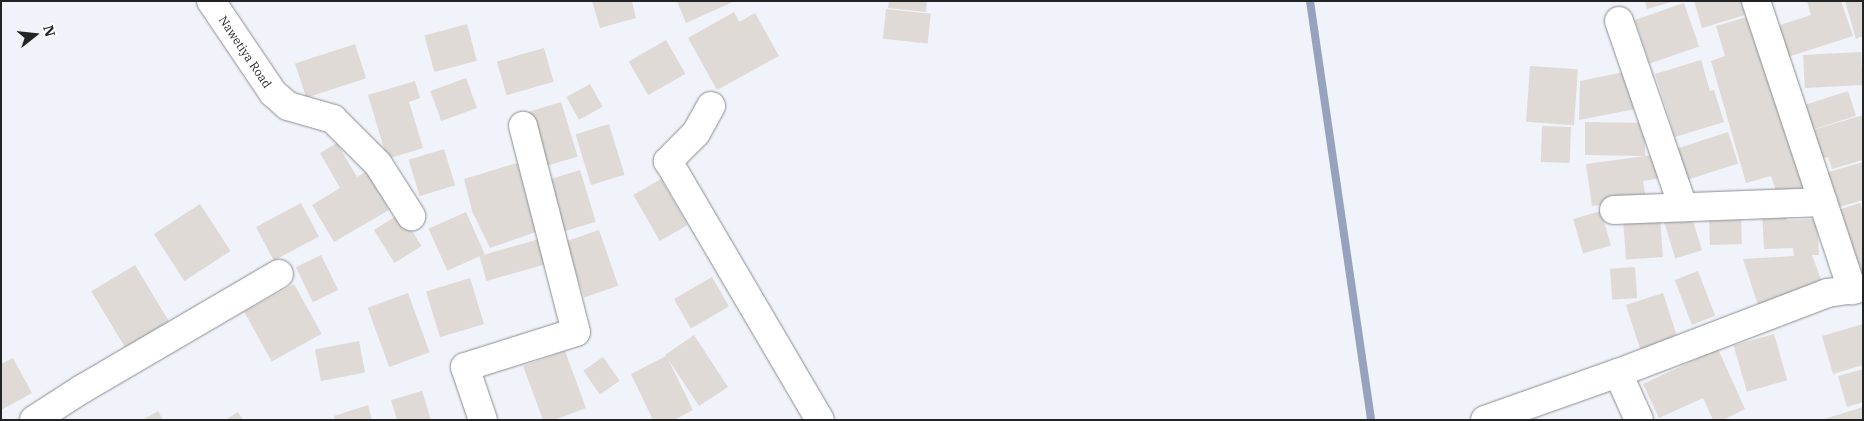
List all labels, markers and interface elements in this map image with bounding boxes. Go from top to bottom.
north arrow [10,10,60,60]
street label: Nawetiya Road [216,13,274,91]
text: N [39,23,60,39]

